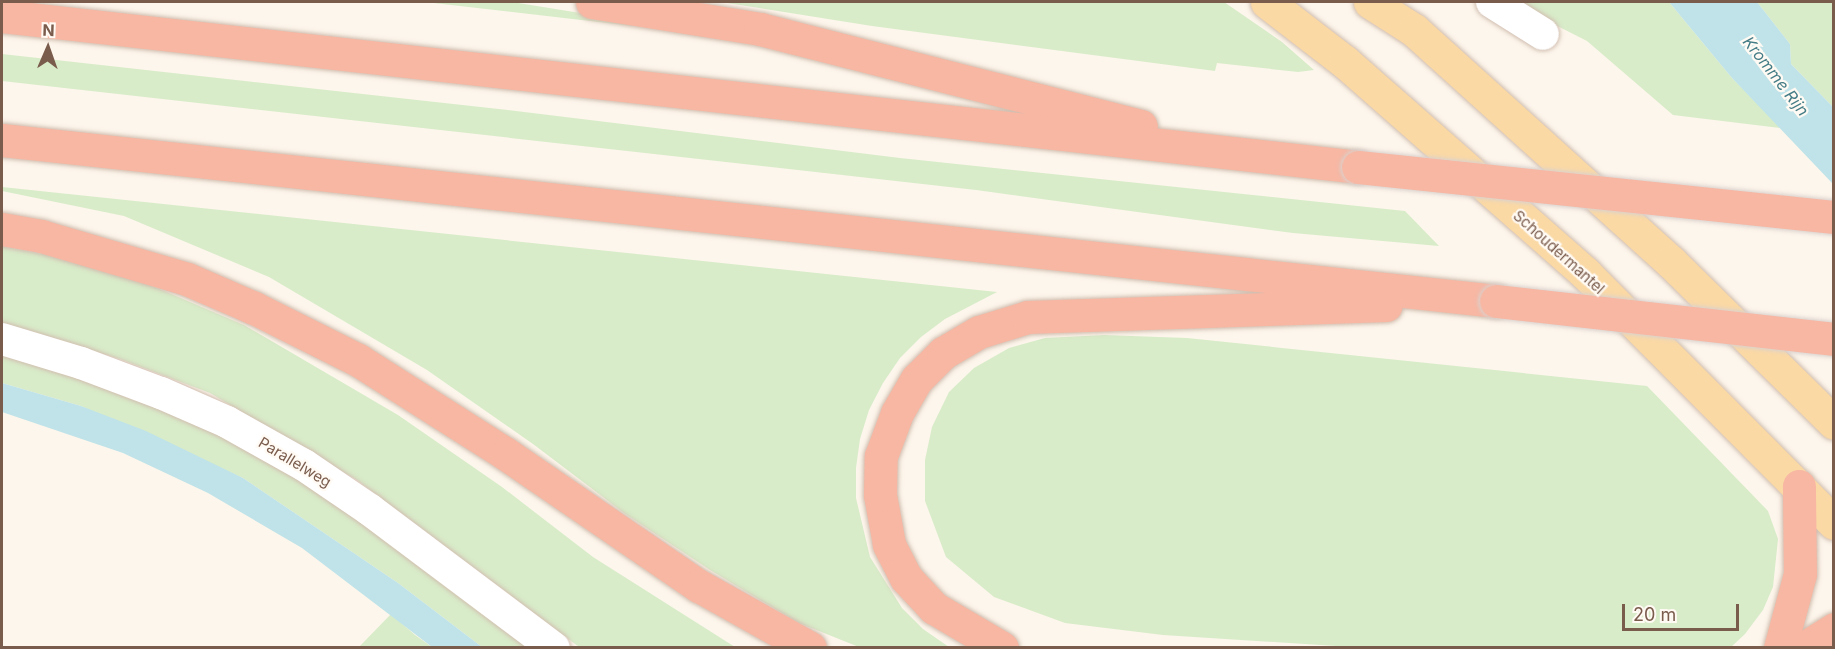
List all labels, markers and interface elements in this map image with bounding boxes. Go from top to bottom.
north arrow [18,18,78,78]
text: N [42,20,55,40]
water label: Kromme Rijn [1739,33,1813,119]
street label: Schoudermantel [1510,206,1608,298]
street label: Parallelweg [255,433,335,491]
scale bar [1625,592,1742,630]
text: 20 m [1633,604,1676,625]

